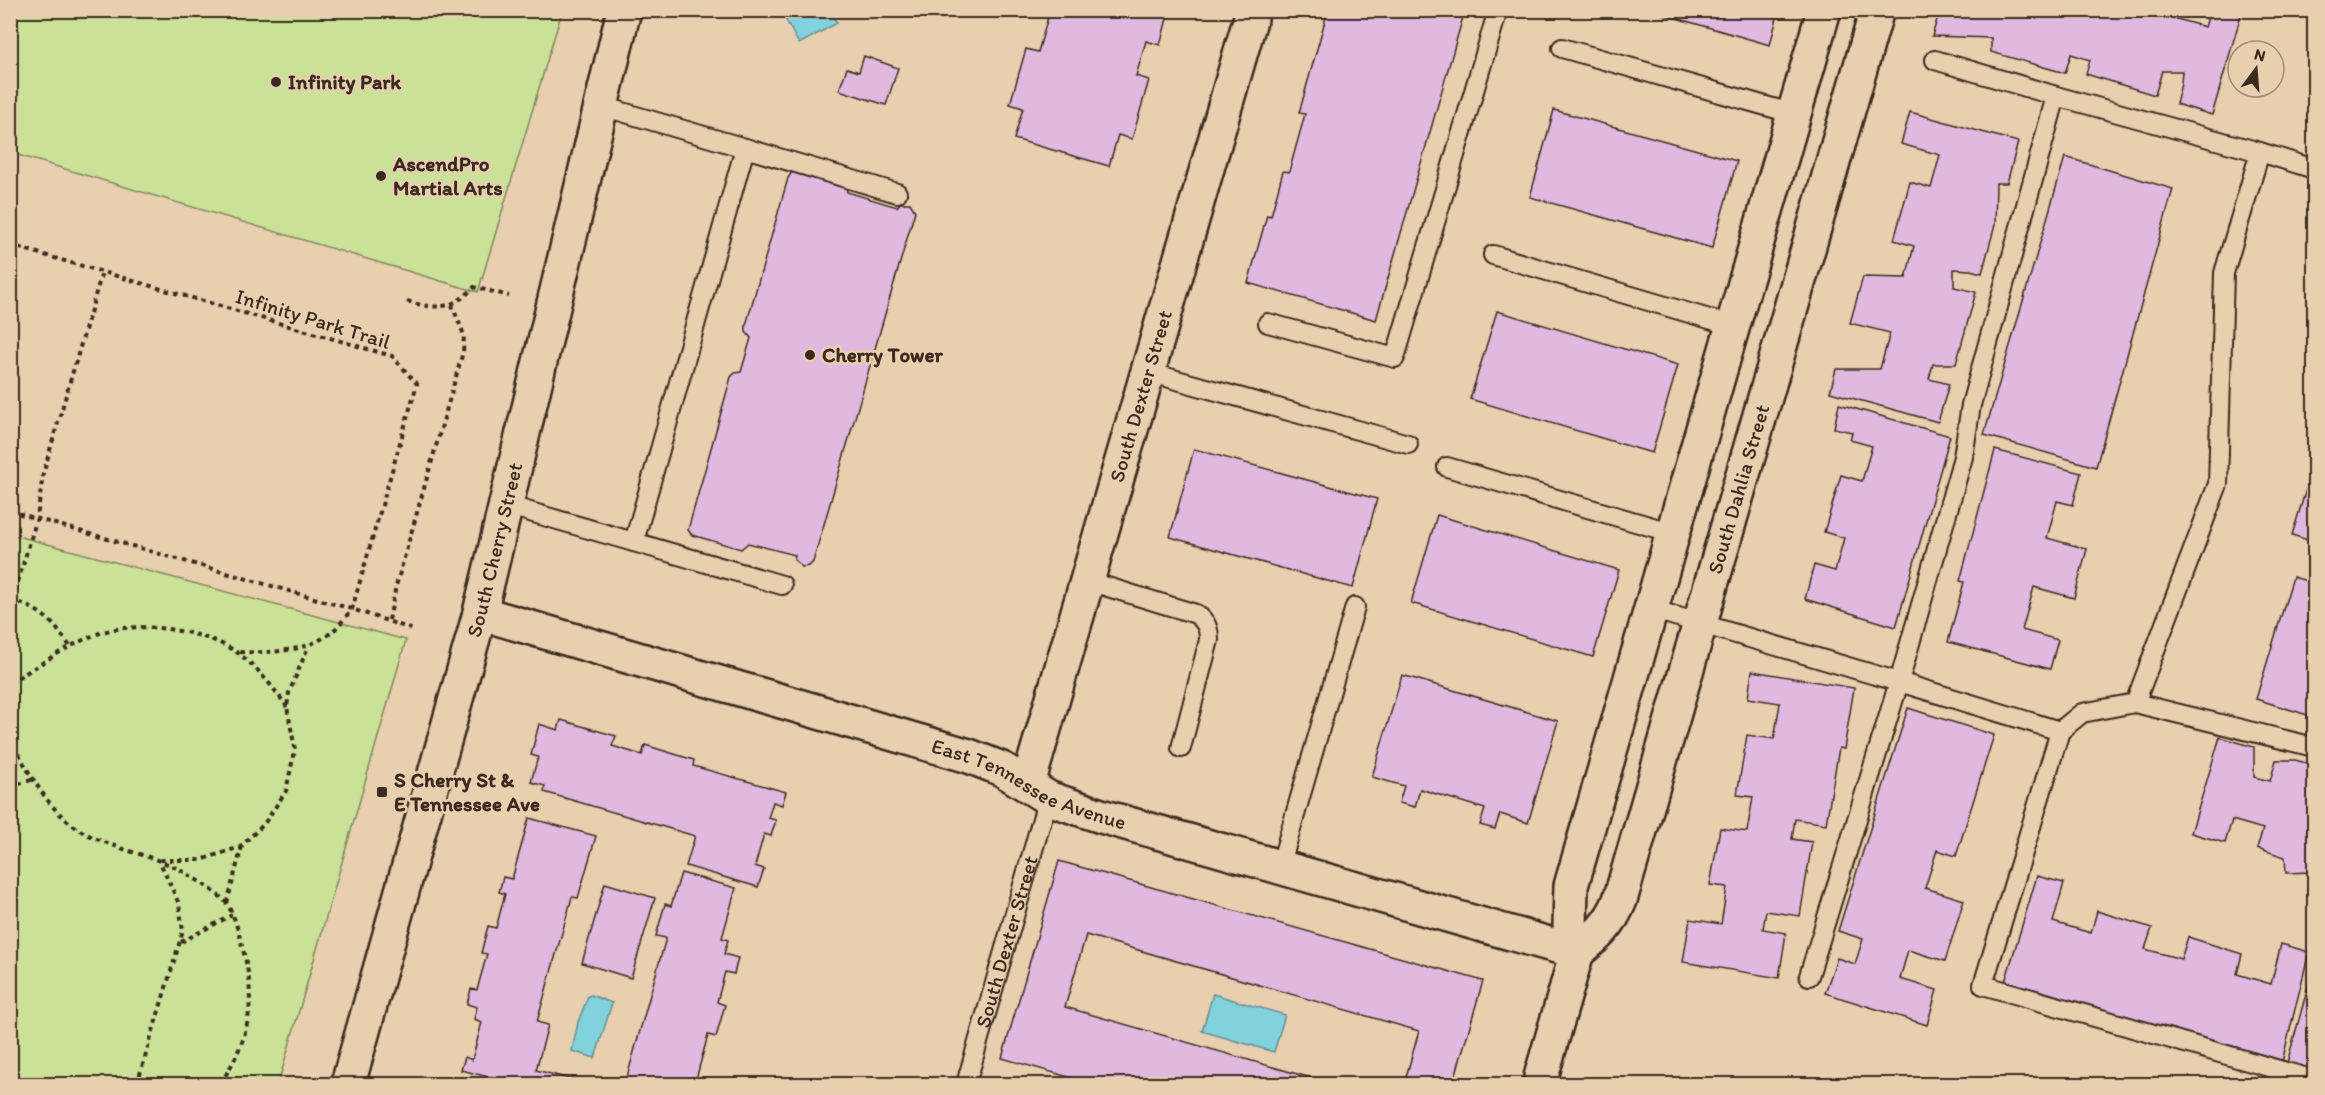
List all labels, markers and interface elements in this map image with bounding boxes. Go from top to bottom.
north arrow [2226,39,2286,99]
text: N [2252,44,2268,66]
place label: Infinity Park [288,69,402,95]
marker: Infinity Park [269,75,283,89]
place label: AscendPro Martial Arts [392,151,503,200]
marker: AscendPro Martial Arts [374,169,388,183]
street label: Infinity Park Trail [233,283,393,354]
street label: South Dexter Street [1103,307,1177,485]
place label: Cherry Tower [822,342,944,368]
marker: Cherry Tower [803,348,817,362]
street label: South Dahlia Street [1702,401,1774,577]
street label: South Cherry Street [461,460,528,640]
street label: East Tennessee Avenue [929,733,1129,835]
place label: S Cherry St & E Tennessee Ave [394,767,540,816]
marker: S Cherry St & E Tennessee Ave [375,785,389,799]
street label: South Dexter Street [970,853,1043,1031]

